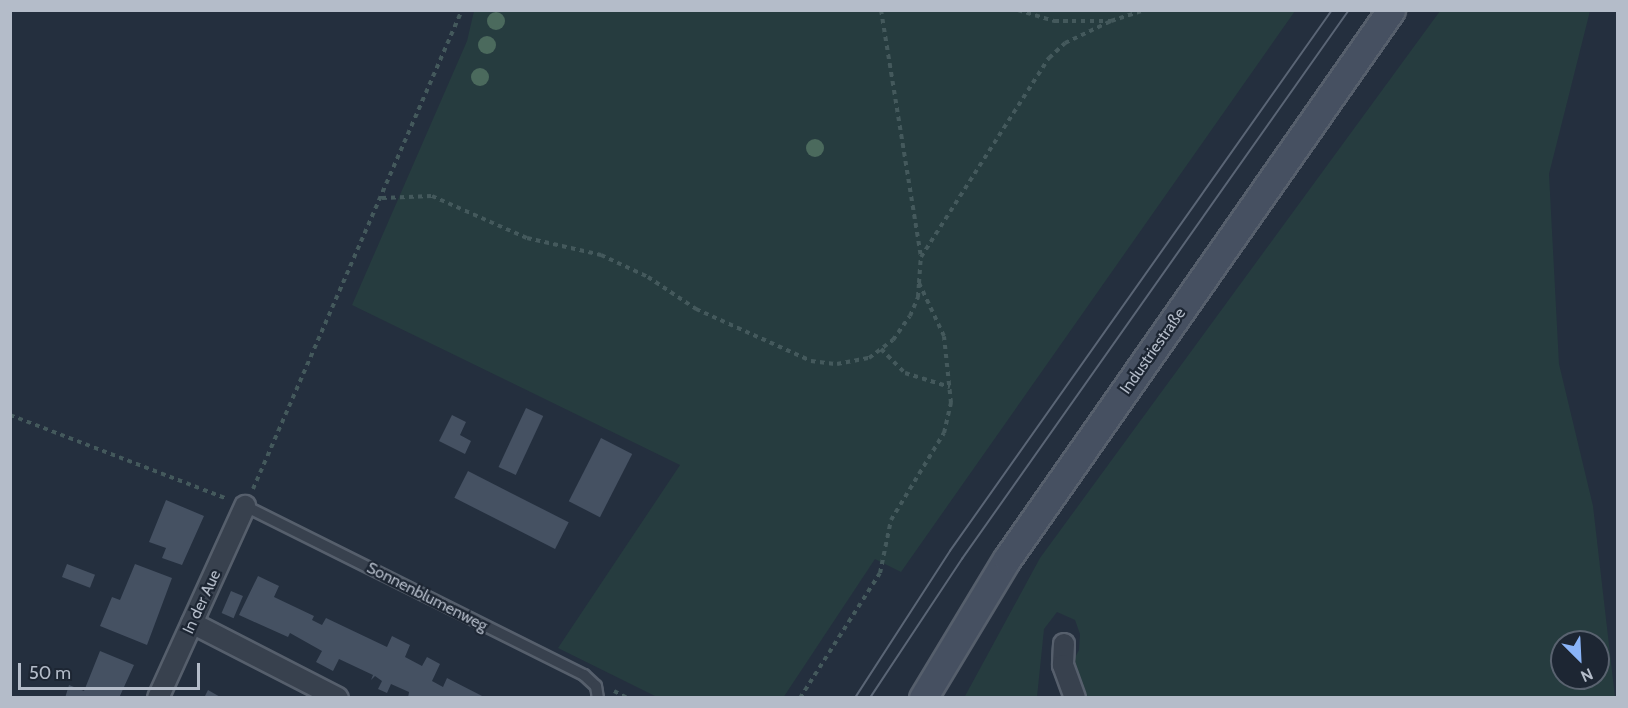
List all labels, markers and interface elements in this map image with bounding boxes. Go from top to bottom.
street label: Industriestraße [1116,304,1190,398]
street label: Sonnenblumenweg [363,558,491,636]
street label: In der Aue [179,567,225,637]
north arrow [1550,630,1610,690]
scale bar [21,651,202,689]
text: 50 m [29,662,71,684]
text: N [1578,664,1596,686]

